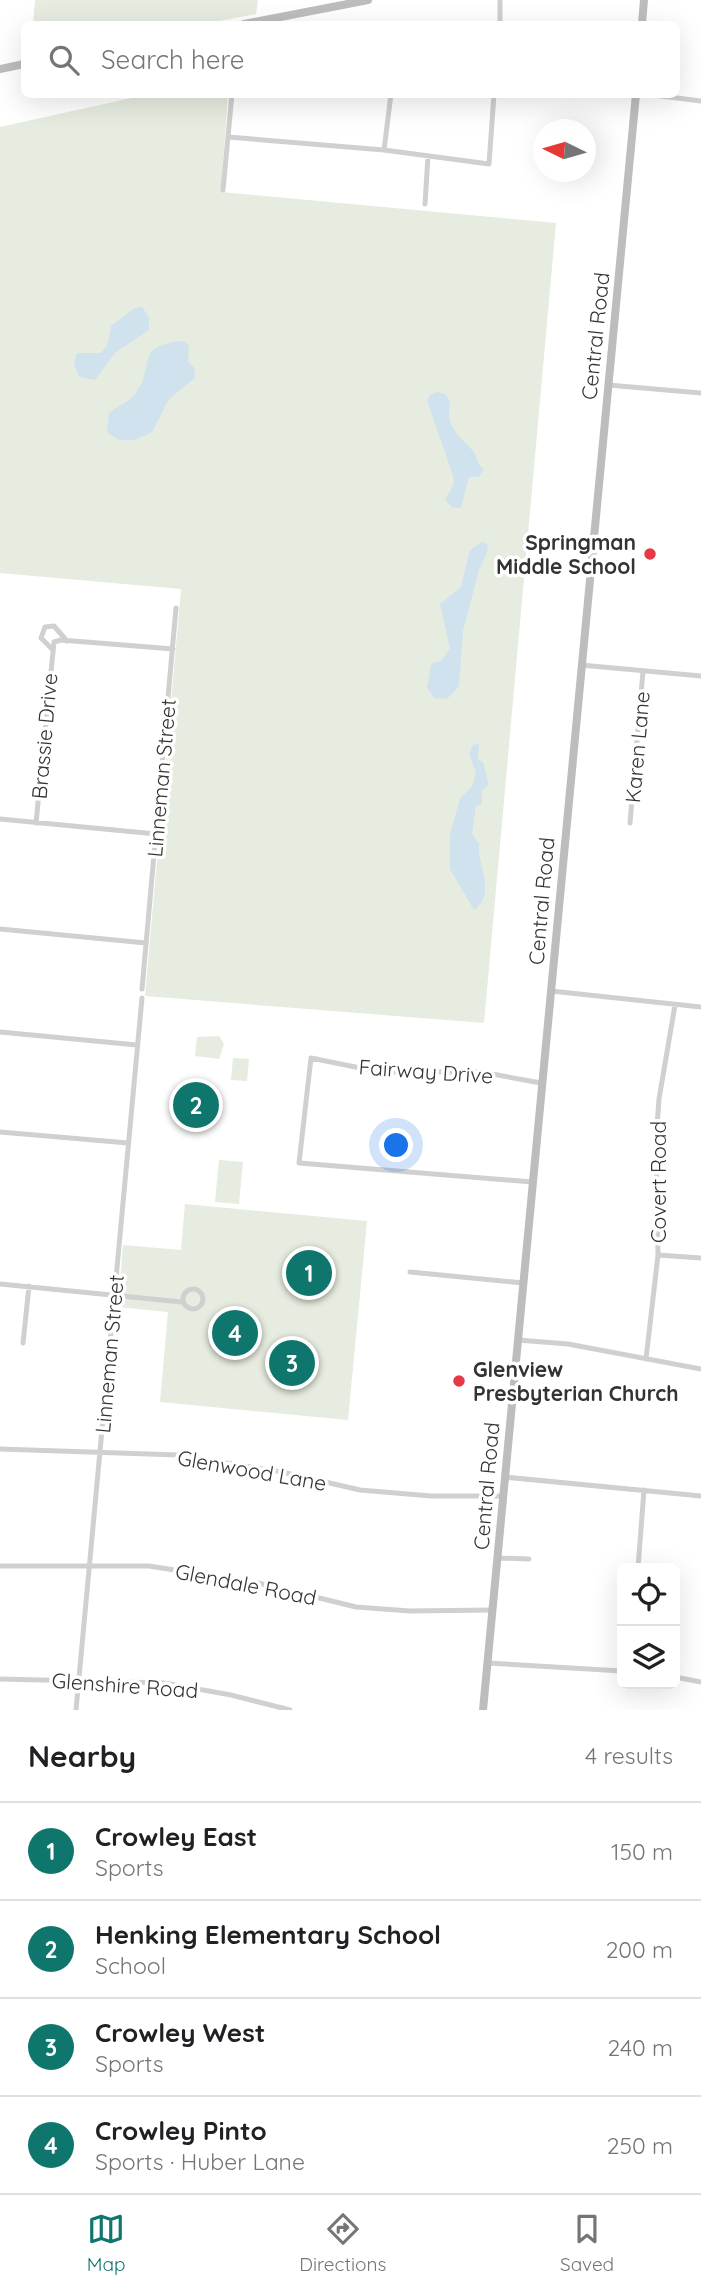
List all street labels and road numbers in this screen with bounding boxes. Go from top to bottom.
street label: Central Road [575,271,615,401]
street label: Brassie Drive [26,672,62,800]
street label: Karen Lane [619,690,655,804]
street label: Linneman Street [141,698,181,858]
street label: Central Road [522,836,560,966]
street label: Fairway Drive [358,1053,494,1089]
street label: Covert Road [645,1121,671,1243]
street label: Linneman Street [89,1274,129,1434]
street label: Central Road [467,1421,505,1551]
street label: Glenwood Lane [176,1444,328,1496]
street label: Glendale Road [173,1558,319,1610]
street label: Glenshire Road [51,1667,199,1703]

